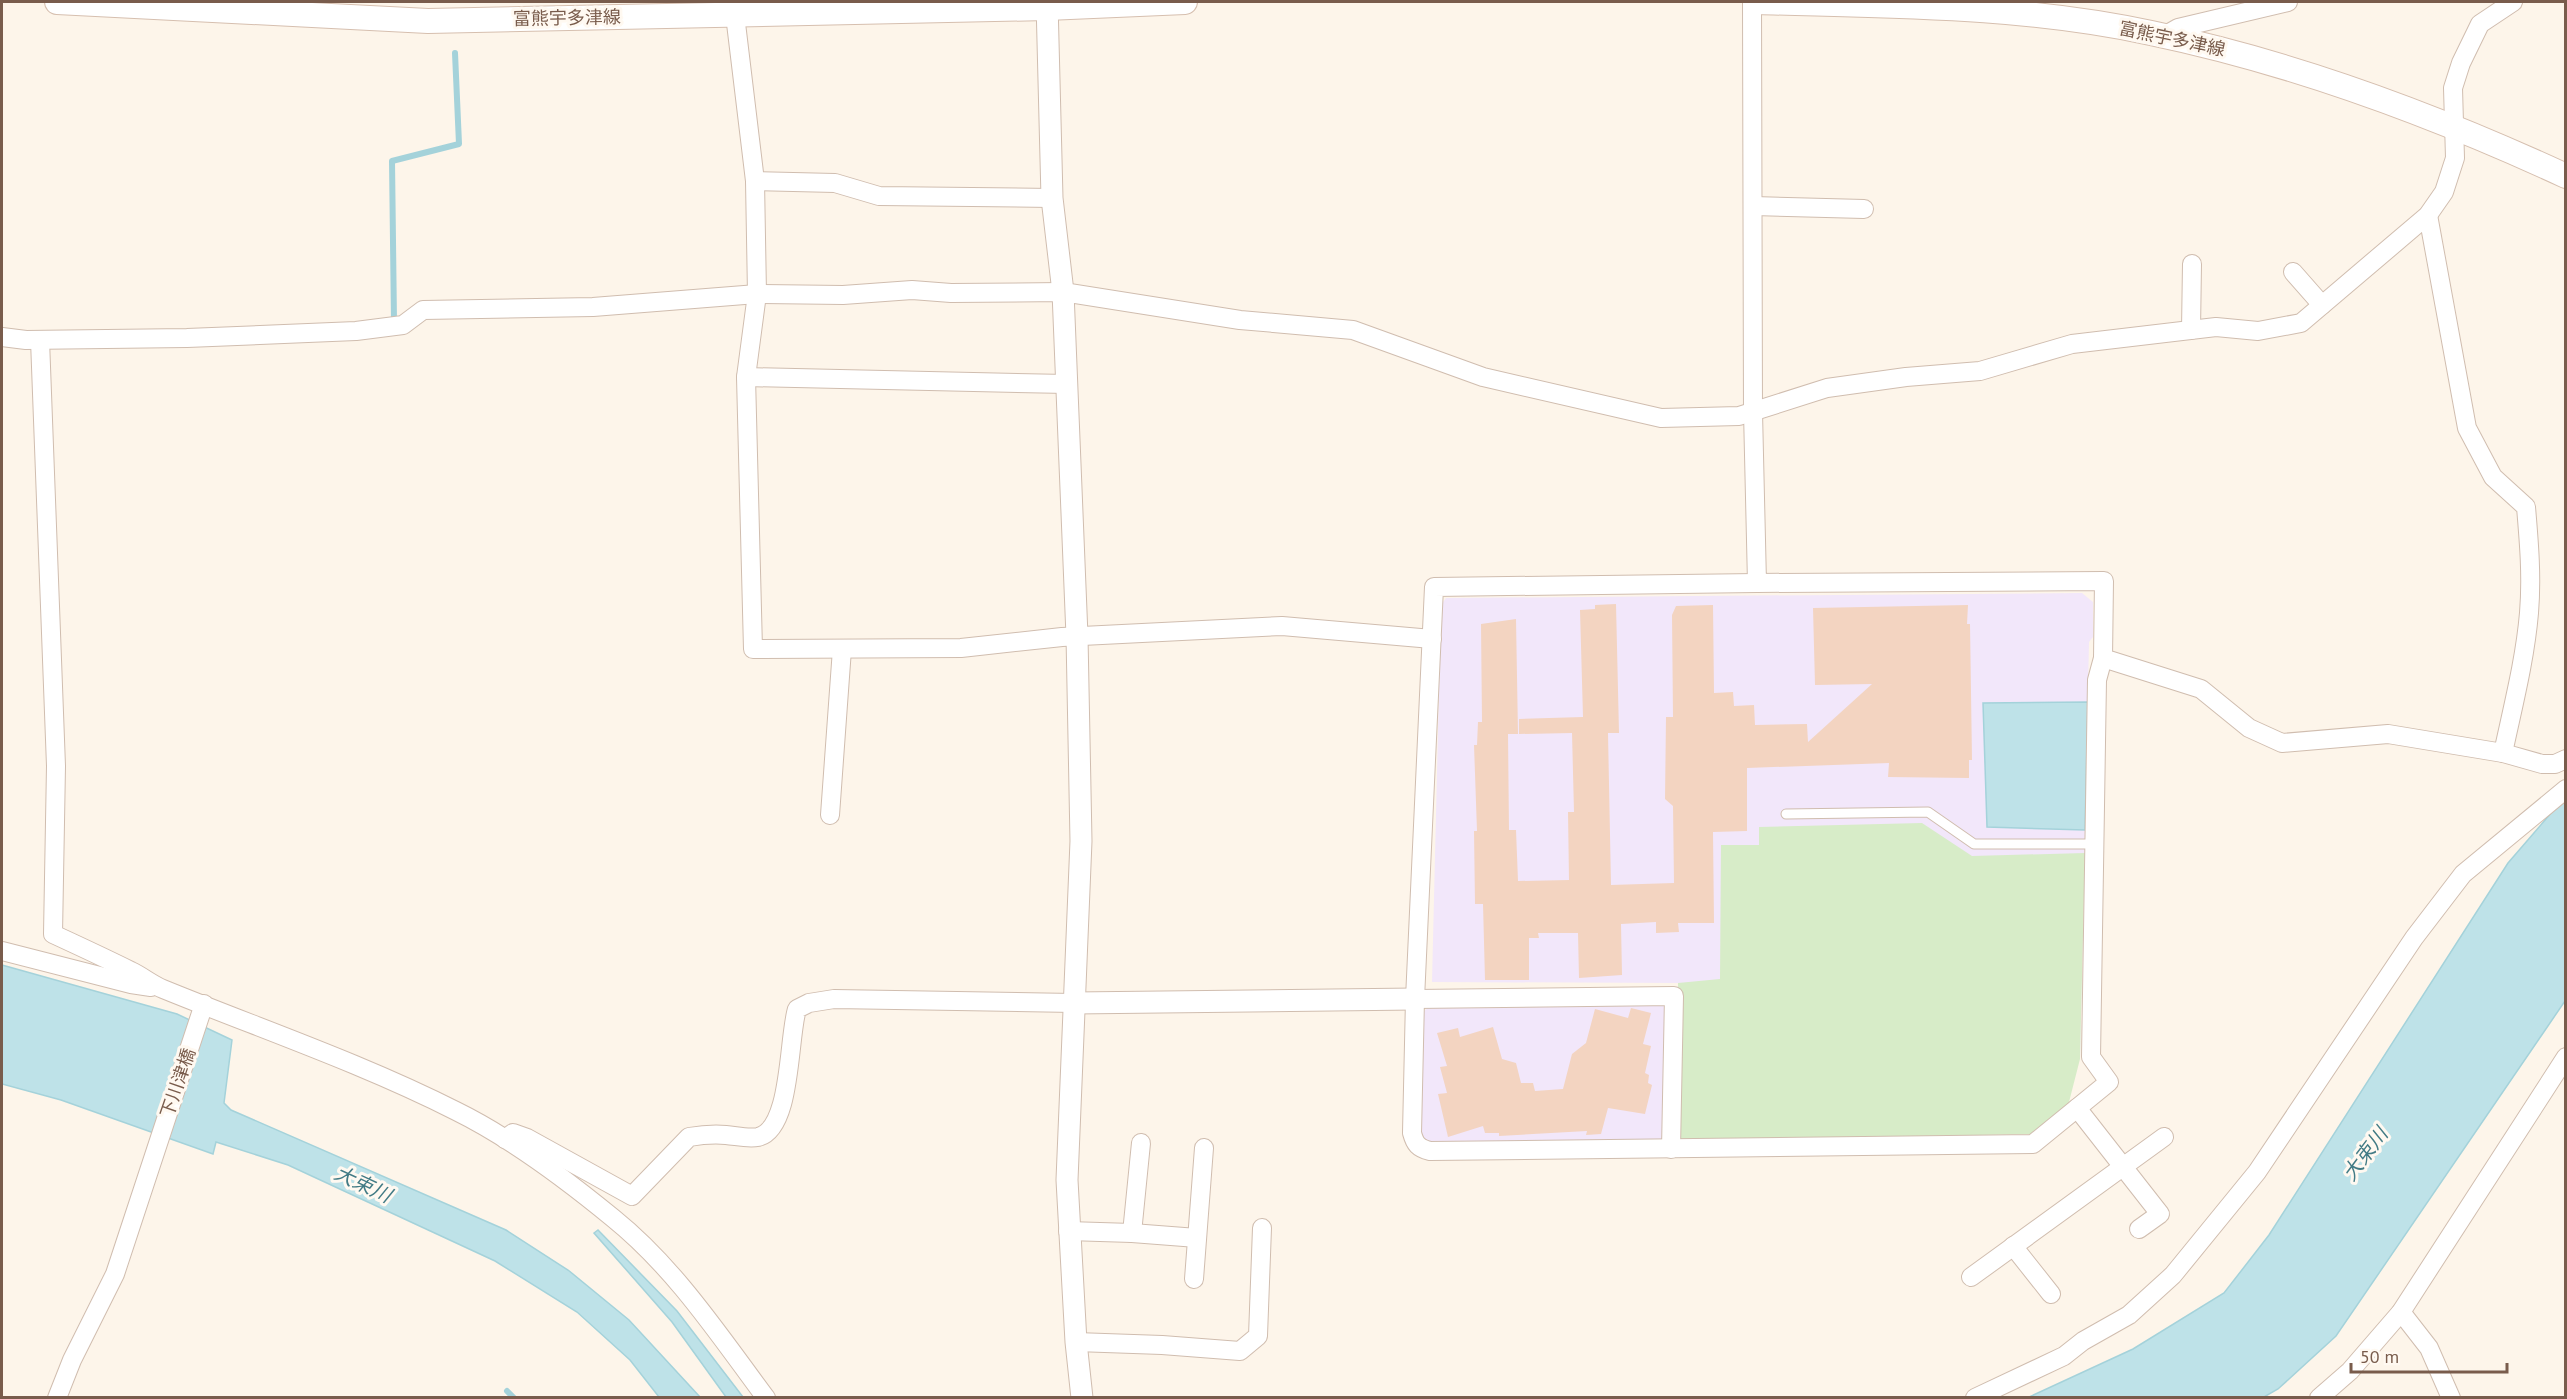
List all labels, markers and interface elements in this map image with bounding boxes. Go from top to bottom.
street label: 富熊宇多津線 [513,5,621,30]
street label: 富熊宇多津線 [2117,16,2227,61]
street label: 下川津橋 [155,1045,200,1121]
water label: 大束川 [2337,1121,2395,1186]
water label: 大束川 [330,1160,397,1209]
scale bar [2351,1336,2507,1374]
text: 50 m [2360,1345,2399,1368]

